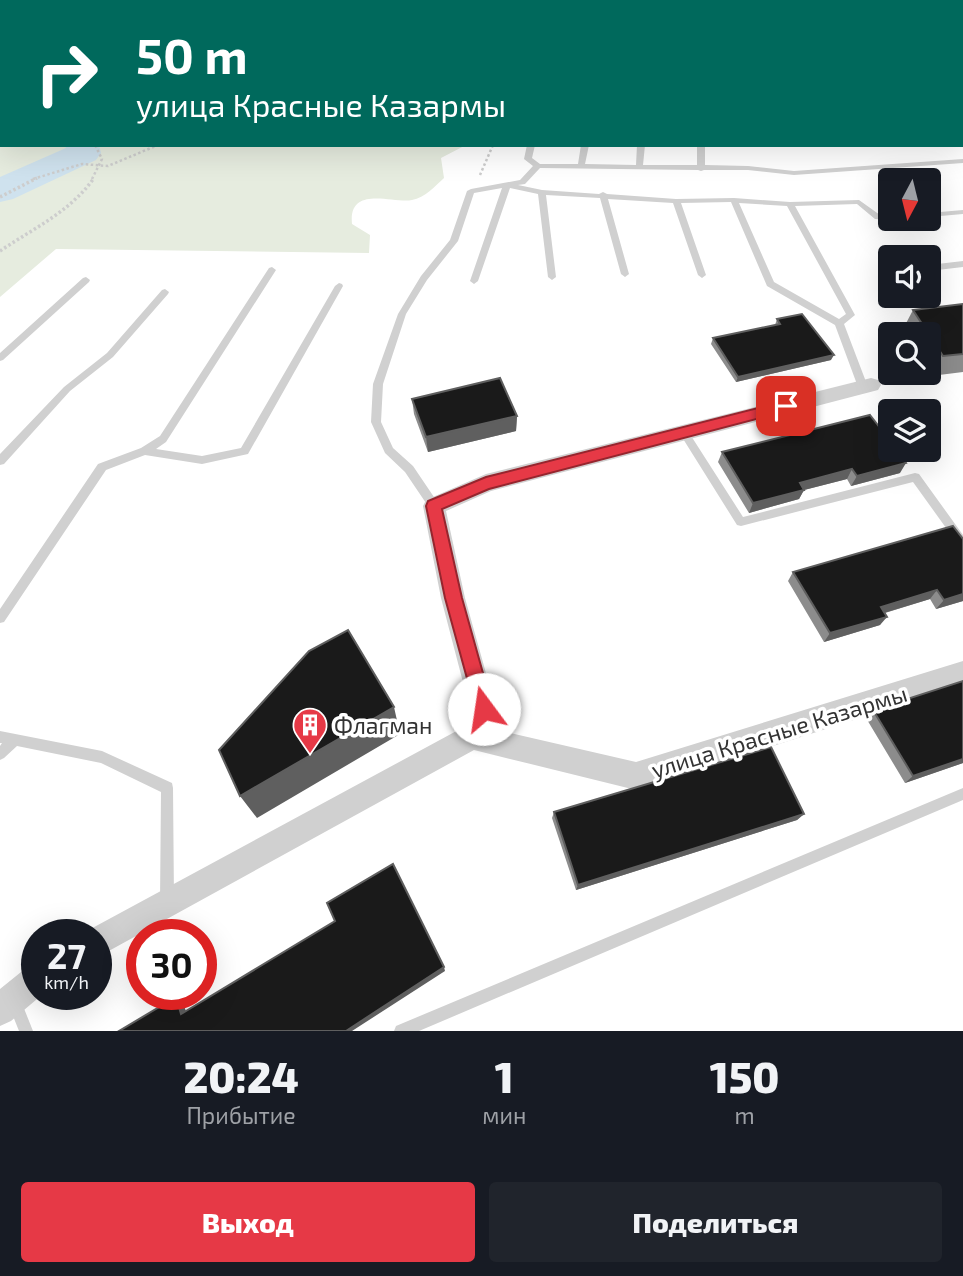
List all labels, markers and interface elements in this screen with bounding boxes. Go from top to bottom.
text: 50 m [136,25,248,84]
icon: right [21,28,112,119]
text: улица Красные Казармы [136,85,506,123]
north arrow [878,168,942,231]
map controls [878,168,941,462]
button: sound [878,245,941,308]
button: search [878,322,941,385]
pin [756,376,816,436]
icon: arrive [767,387,805,425]
button: layers [878,399,941,462]
position arrow [447,672,521,746]
street label: улица Красные Казармы [648,679,911,784]
building icon: Флагман [291,706,329,755]
place label: Флагман [334,711,432,739]
speed limit sign: 30 [126,919,217,1010]
text: 27 [47,934,86,976]
text: km/h [44,971,89,993]
text: 20:24 [183,1051,299,1101]
text: 1 [495,1051,514,1101]
text: 150 [710,1051,779,1101]
text: Прибытие [186,1101,296,1129]
text: мин [482,1101,526,1129]
text: m [735,1101,755,1129]
button: Выход [21,1182,475,1262]
button: Поделиться [489,1182,942,1262]

